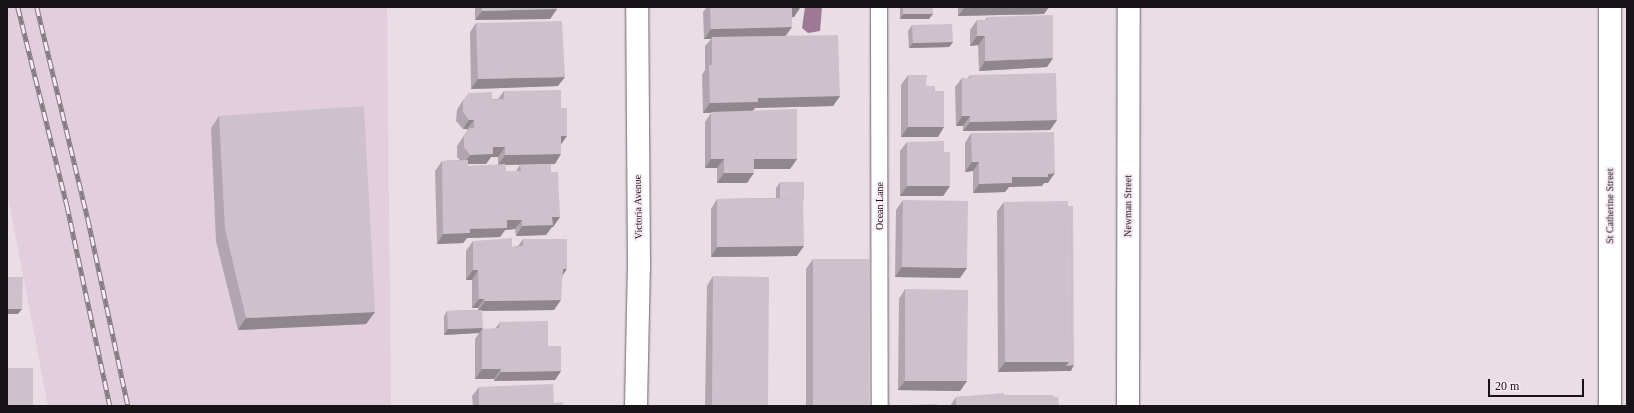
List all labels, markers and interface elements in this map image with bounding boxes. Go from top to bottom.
street label: St Catherine Street [1604,168,1616,244]
street label: Victoria Avenue [631,174,645,240]
street label: Newman Street [1122,175,1134,237]
street label: Ocean Lane [874,182,886,230]
scale bar [1490,371,1586,397]
text: 20 m [1495,379,1519,393]

